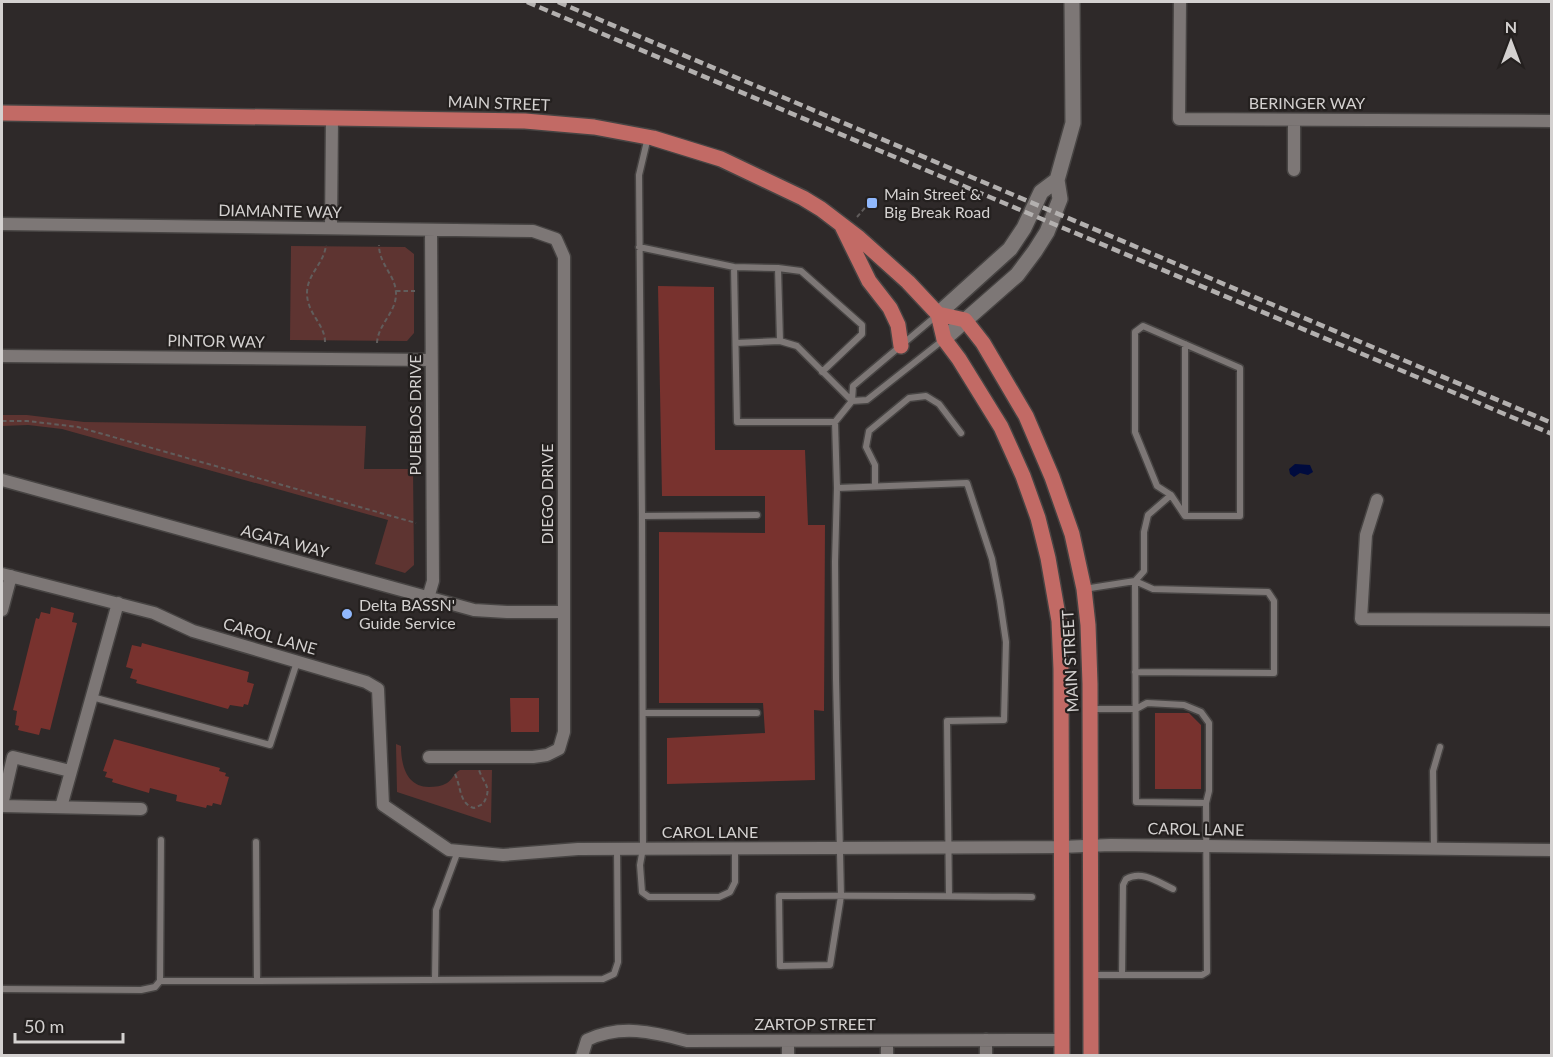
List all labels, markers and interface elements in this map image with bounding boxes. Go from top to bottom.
north arrow [1481,12,1541,72]
text: N [1505,17,1517,36]
street label: MAIN STREET [447,91,551,114]
street label: BERINGER WAY [1249,93,1365,112]
place label: Main Street & Big Break Road [884,184,990,221]
marker: Main Street & Big Break Road [865,196,879,210]
street label: DIAMANTE WAY [218,200,342,221]
street label: PINTOR WAY [167,330,265,351]
street label: PUEBLOS DRIVE [405,355,424,475]
street label: DIEGO DRIVE [537,444,556,544]
street label: AGATA WAY [239,520,331,561]
place label: Delta BASSN' Guide Service [359,595,456,632]
marker: Delta BASSN' Guide Service [340,607,354,621]
street label: MAIN STREET [1057,609,1082,713]
street label: CAROL LANE [221,613,319,658]
street label: CAROL LANE [1148,818,1244,839]
street label: CAROL LANE [662,822,758,841]
scale bar [15,1006,123,1044]
street label: ZARTOP STREET [754,1014,876,1033]
text: 50 m [24,1015,64,1037]

